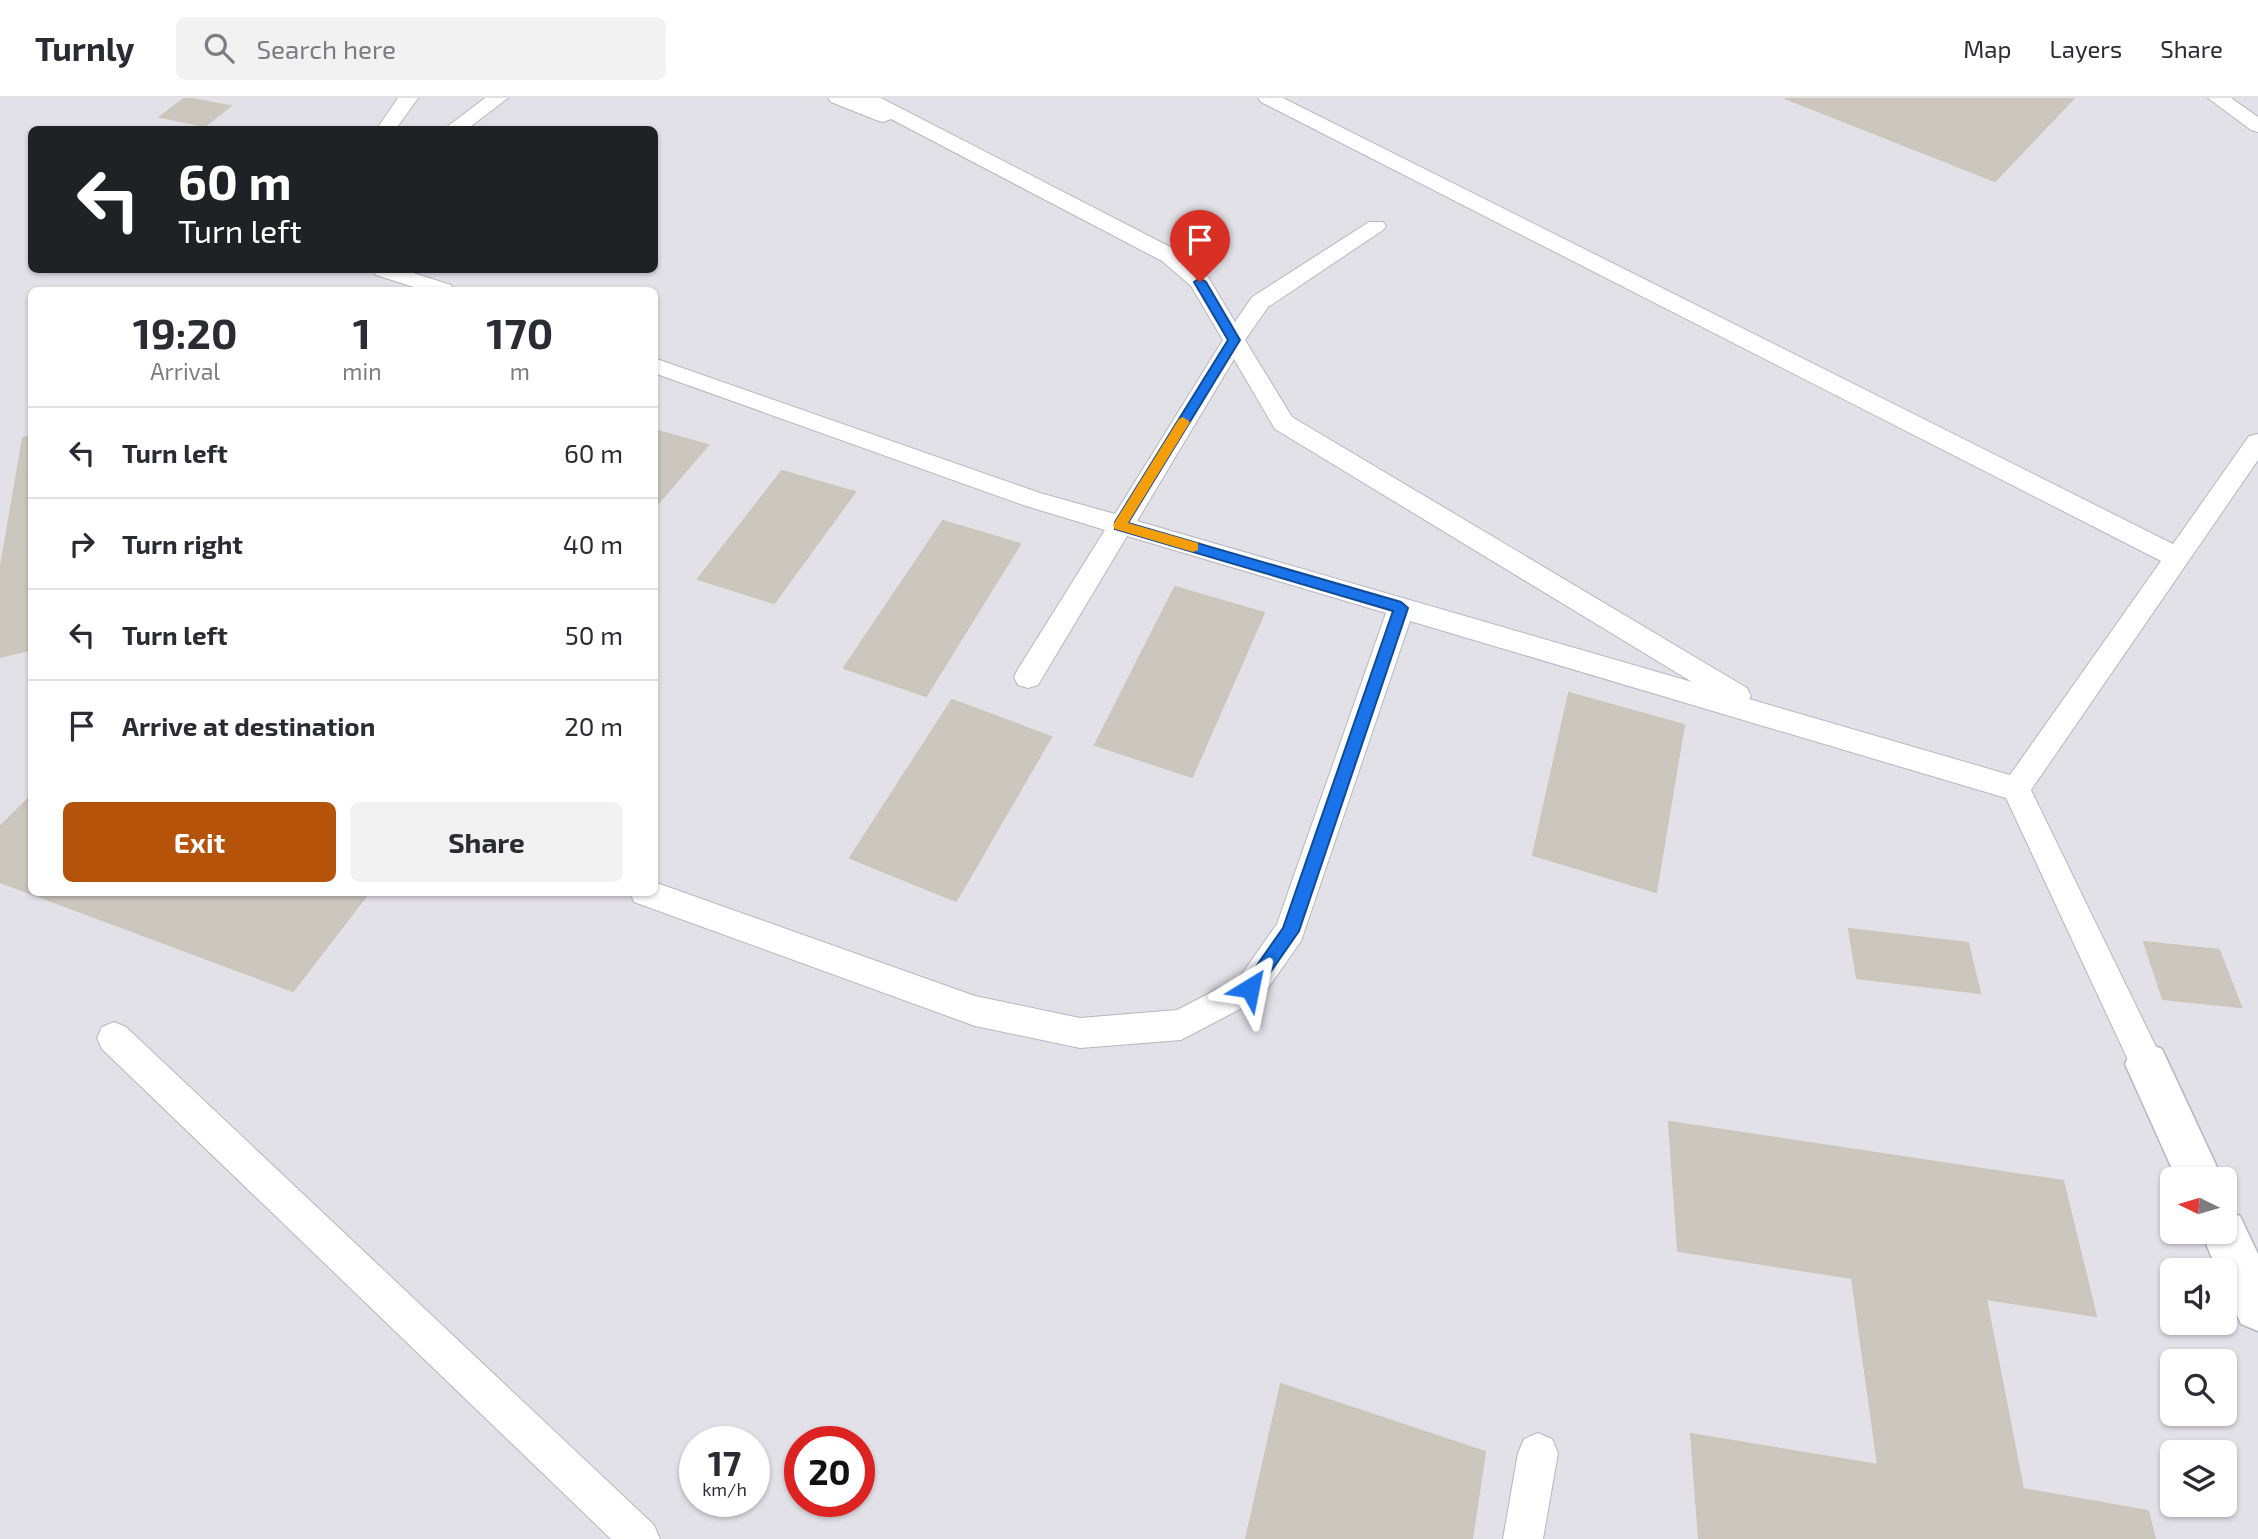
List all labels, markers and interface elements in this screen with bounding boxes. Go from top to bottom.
search box [176,17,666,80]
text: Turnly [35,28,134,68]
icon: search [200,29,238,67]
text: Search here [256,33,396,64]
text: Map [1963,34,2011,63]
text: Layers [2049,34,2122,63]
text: Share [2160,34,2223,63]
text: 60 m [178,151,292,210]
icon: left [63,154,154,245]
pin [1170,210,1230,282]
text: Turn left [178,211,302,249]
icon: arrive [1181,221,1219,259]
text: 19:20 [133,307,237,357]
text: 1 [353,307,371,357]
text: 170 [486,307,553,357]
text: Arrival [150,357,220,385]
text: min [342,357,382,385]
text: m [510,357,530,385]
icon: left [63,434,101,472]
text: Turn left [122,437,228,468]
text: 60 m [564,437,623,468]
icon: right [63,525,101,563]
text: Turn right [122,528,243,559]
text: 40 m [563,528,623,559]
icon: left [63,616,101,654]
text: Turn left [122,619,228,650]
text: 50 m [565,619,623,650]
icon: arrive [63,707,101,745]
text: Arrive at destination [122,710,375,741]
text: 20 m [564,710,623,741]
button: Exit [63,802,336,882]
button: Share [350,802,623,882]
position arrow [1213,951,1287,1025]
north arrow [2160,1167,2236,1244]
map controls [2160,1167,2237,1517]
button: sound [2160,1258,2237,1335]
button: search [2160,1349,2237,1426]
speed limit sign: 20 [784,1426,875,1517]
button: layers [2160,1440,2237,1517]
text: 17 [708,1441,741,1483]
text: km/h [702,1478,747,1500]

